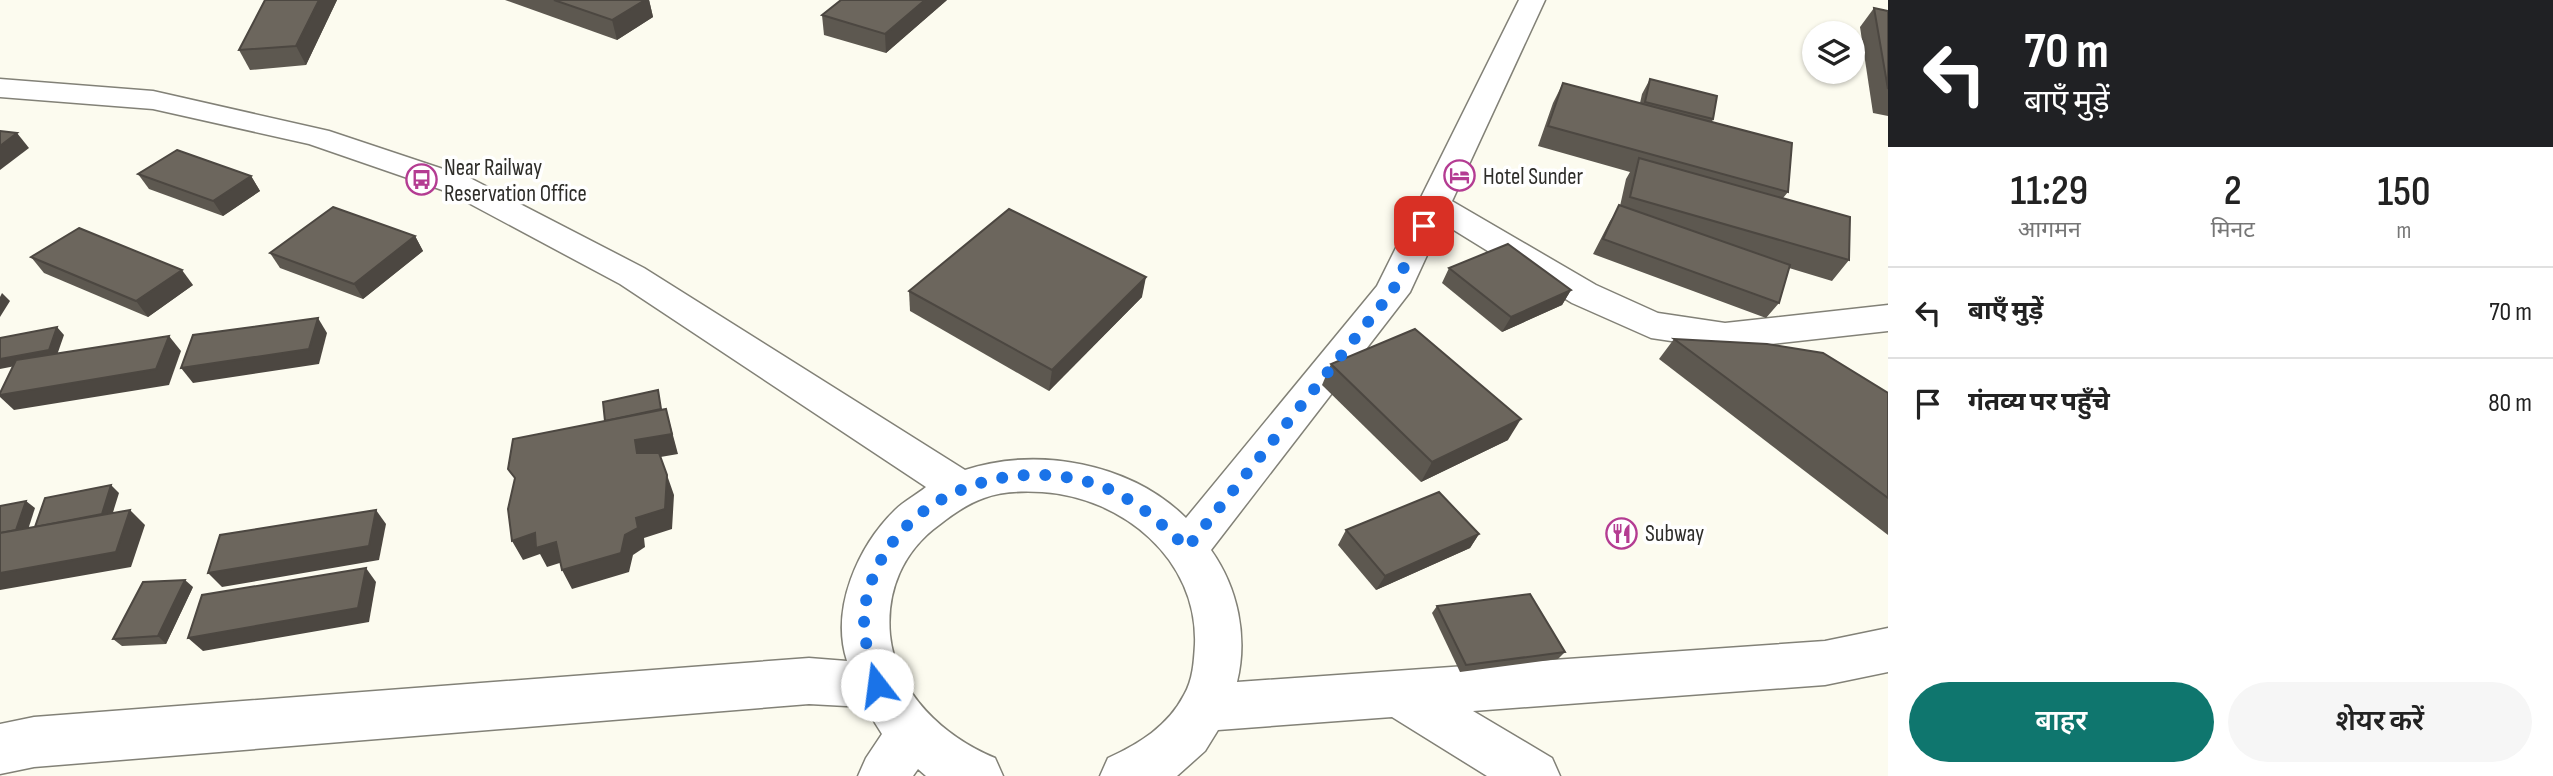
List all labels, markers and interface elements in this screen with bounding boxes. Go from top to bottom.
map controls [1802,21,1865,84]
button: layers [1802,21,1865,84]
text: 70 m [2024,23,2109,82]
icon: left [1909,28,2000,119]
text: बाएँ मुड़ें [2024,83,2110,122]
place label: Near Railway Reservation Office [444,154,587,208]
hotel icon: Hotel Sunder [1443,159,1477,193]
bus stop icon: Near Railway Reservation Office [404,163,438,197]
place label: Hotel Sunder [1483,163,1583,191]
text: 11:29 [2011,166,2088,217]
text: 2 [2224,166,2242,217]
text: 150 [2377,167,2430,218]
pin [1394,196,1454,256]
icon: arrive [1405,207,1443,245]
text: आगमन [2018,216,2081,244]
text: मिनट [2211,216,2255,244]
text: m [2397,217,2411,245]
icon: left [1909,294,1947,332]
text: बाएँ मुड़ें [1968,296,2043,327]
text: 70 m [2489,297,2532,328]
icon: arrive [1909,385,1947,423]
text: गंतव्य पर पहुँचे [1968,387,2110,418]
text: 80 m [2488,388,2532,419]
restaurant icon: Subway [1605,516,1639,550]
place label: Subway [1645,520,1704,548]
position arrow [840,648,914,722]
button: बाहर [1909,682,2214,762]
button: शेयर करें [2228,682,2532,762]

